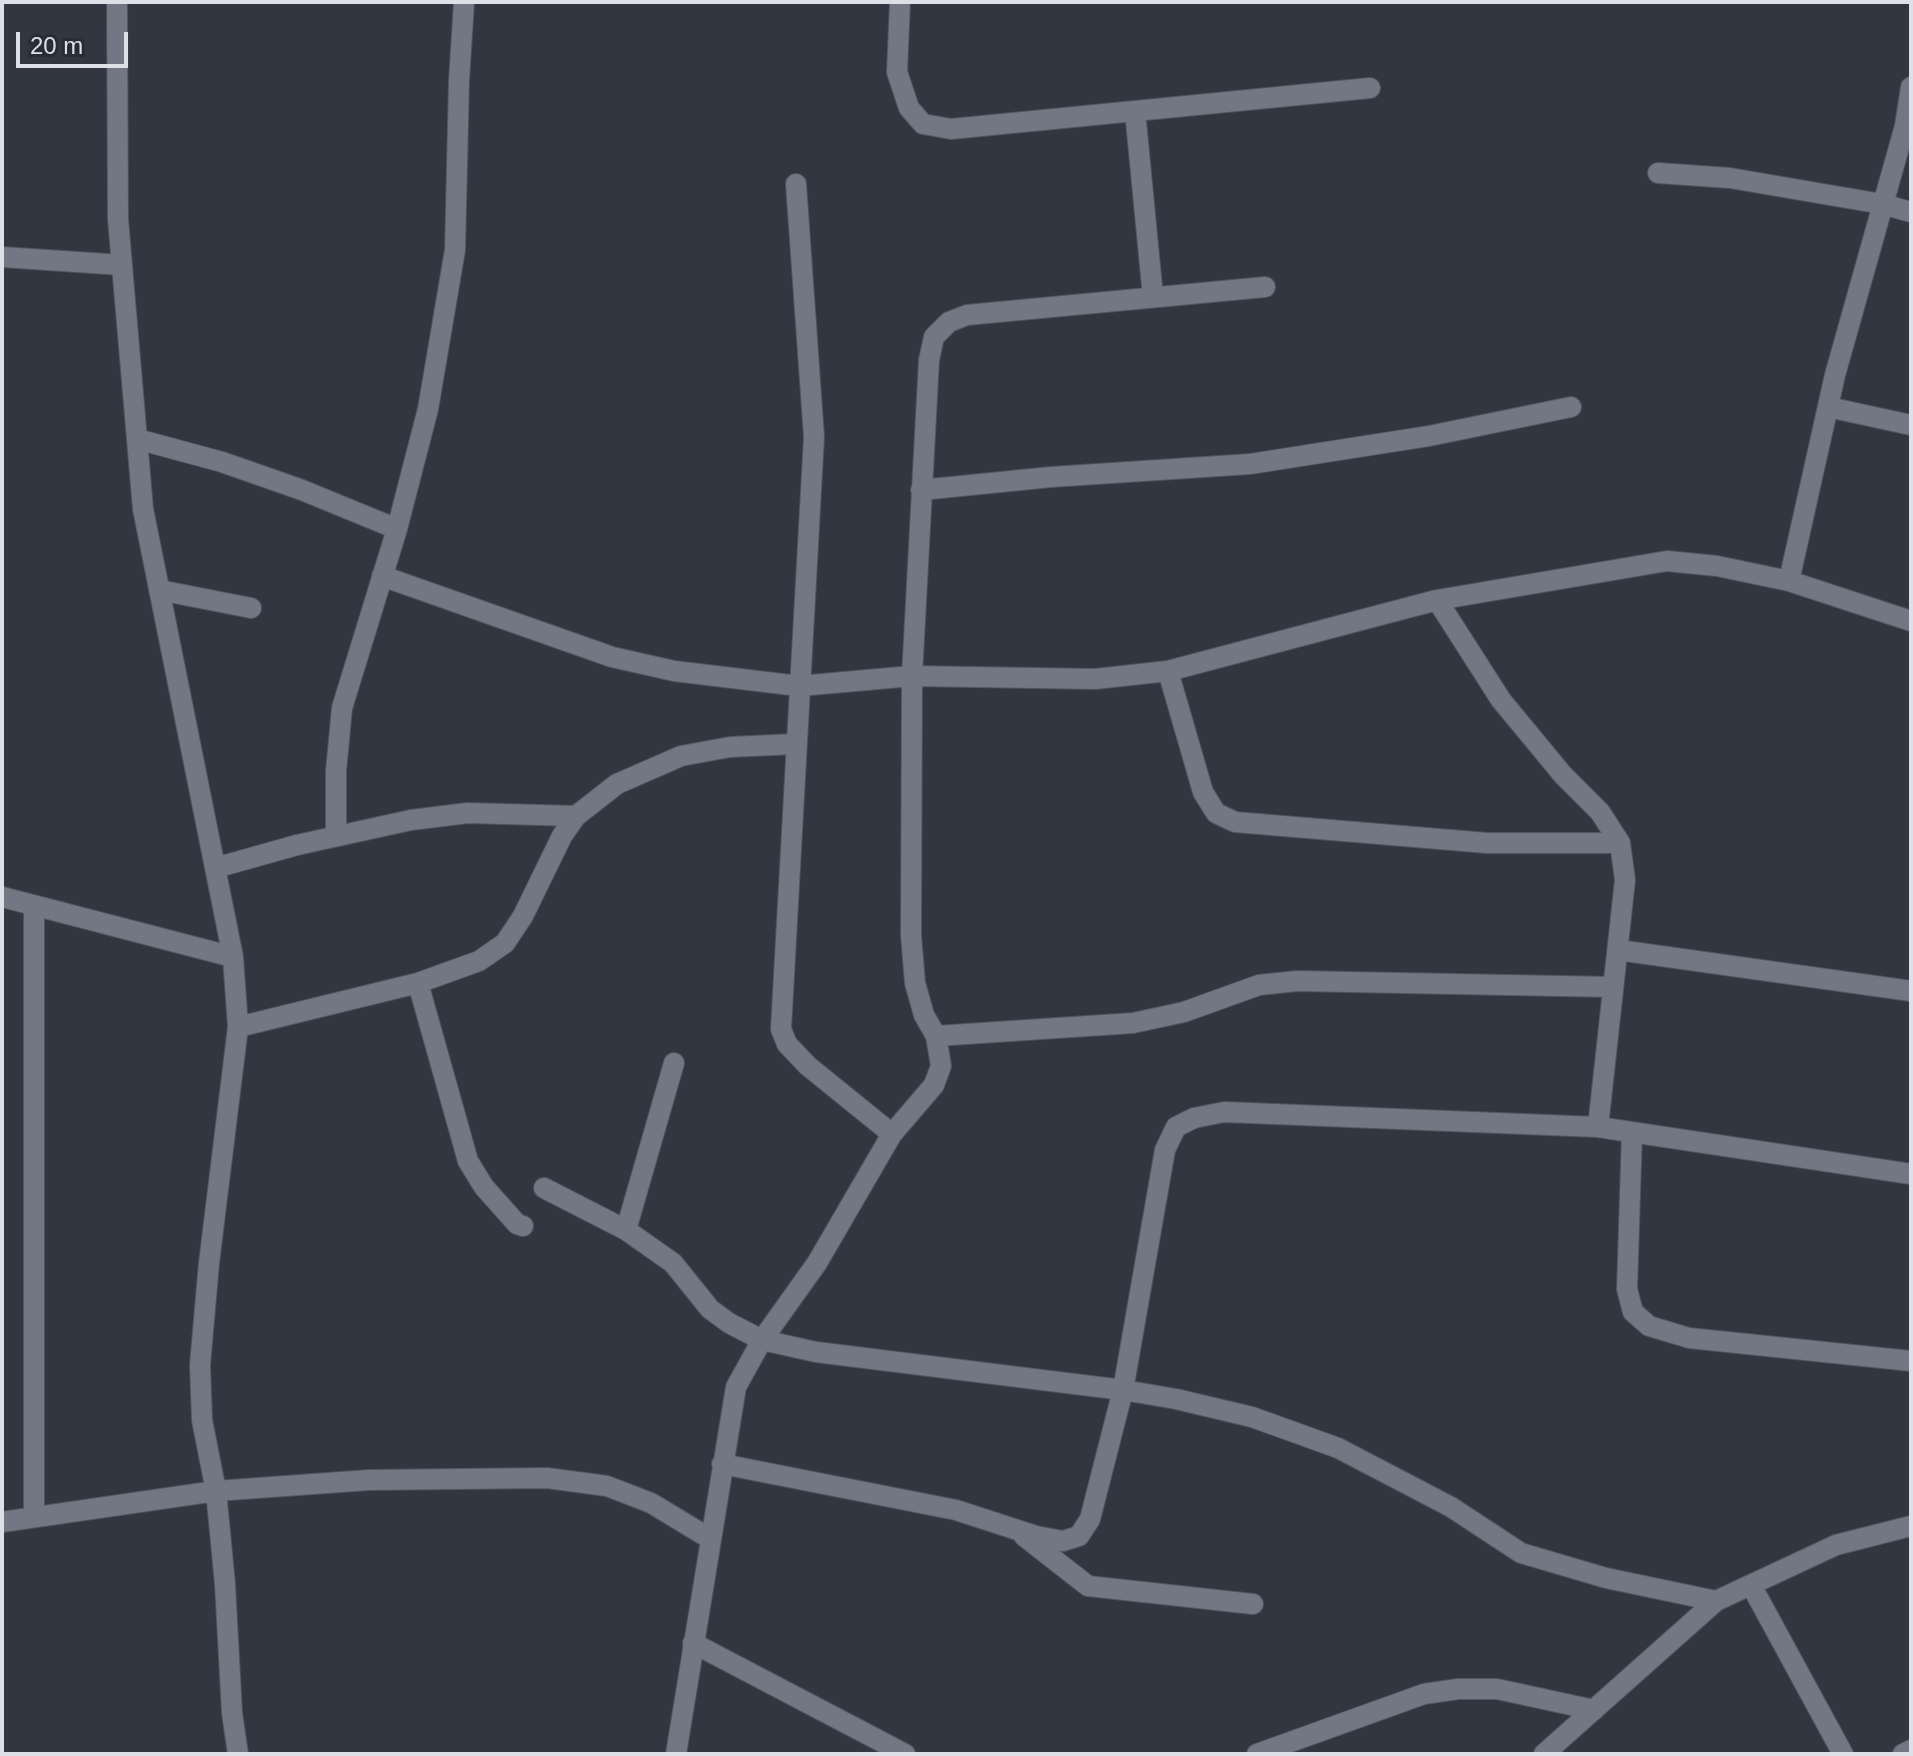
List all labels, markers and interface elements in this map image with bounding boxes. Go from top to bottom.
scale bar [20,16,132,66]
text: 20 m [30,32,83,59]

